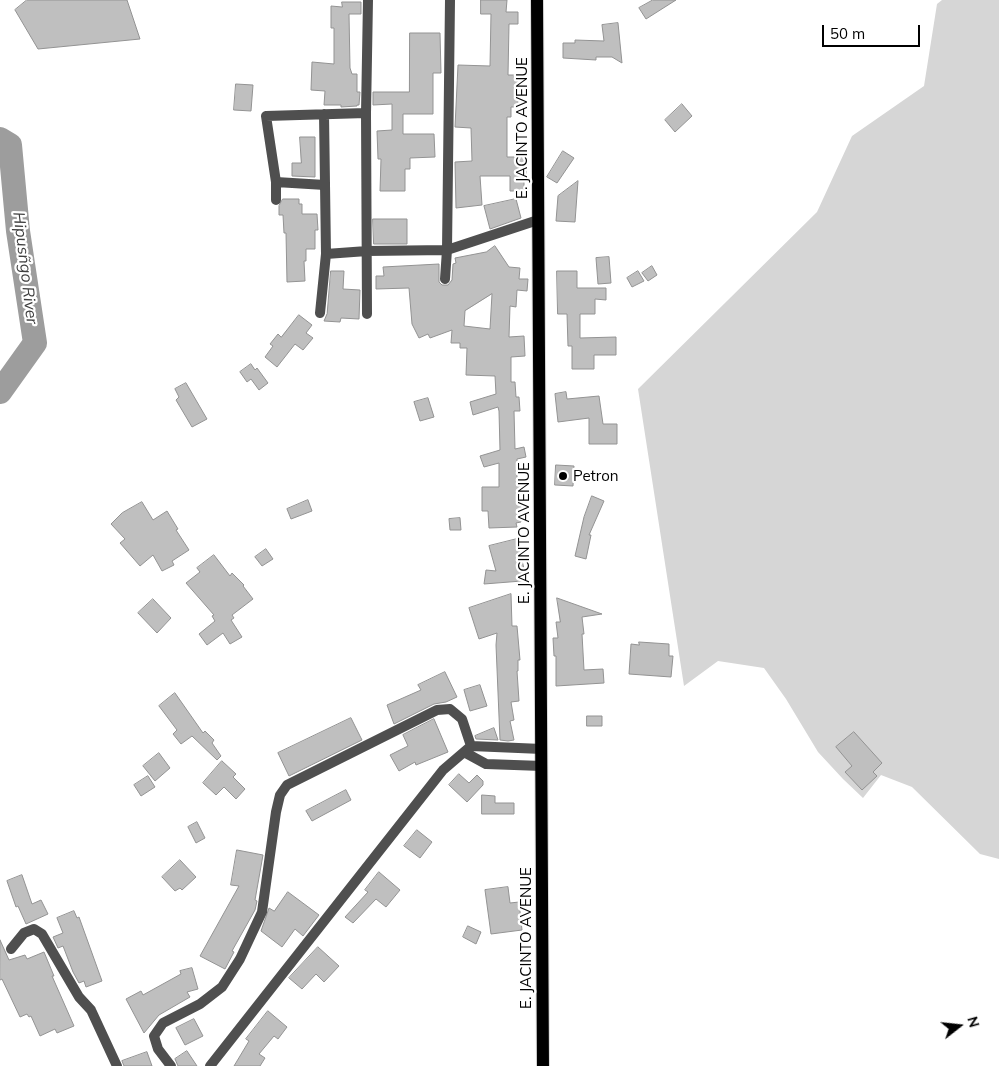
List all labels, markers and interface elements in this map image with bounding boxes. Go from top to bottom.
scale bar [824,15,922,47]
text: 50 m [830,24,865,43]
street label: E. JACINTO AVENUE [513,57,531,199]
water label: Hipusñgo River [9,211,41,325]
street label: E. JACINTO AVENUE [515,462,533,604]
place label: Petron [573,467,619,485]
marker: Petron [557,470,569,482]
street label: E. JACINTO AVENUE [517,867,535,1009]
north arrow [934,1001,984,1051]
text: N [963,1014,984,1029]

